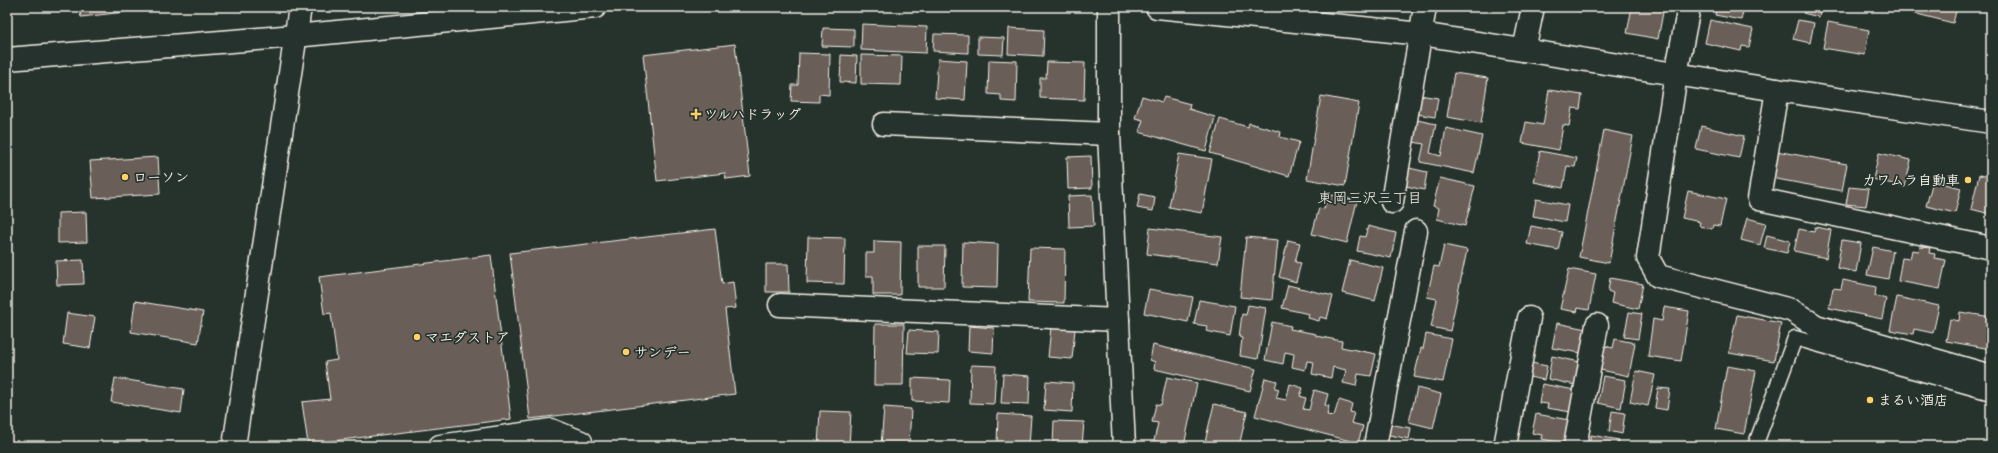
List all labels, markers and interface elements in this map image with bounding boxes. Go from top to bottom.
place label: ツルハドラッグ [704,105,801,123]
marker: ツルハドラッグ [691,109,701,119]
place label: ローソン [133,168,189,186]
place label: カワムラ自動車 [1862,171,1960,189]
marker: ローソン [120,172,130,182]
marker: カワムラ自動車 [1963,175,1973,185]
district label: 東岡三沢三丁目 [1317,188,1423,208]
place label: マエダストア [425,328,510,346]
marker: マエダストア [412,332,422,342]
place label: サンデー [634,343,691,361]
marker: サンデー [621,347,631,357]
place label: まるい酒店 [1878,391,1948,409]
marker: まるい酒店 [1865,395,1875,405]

